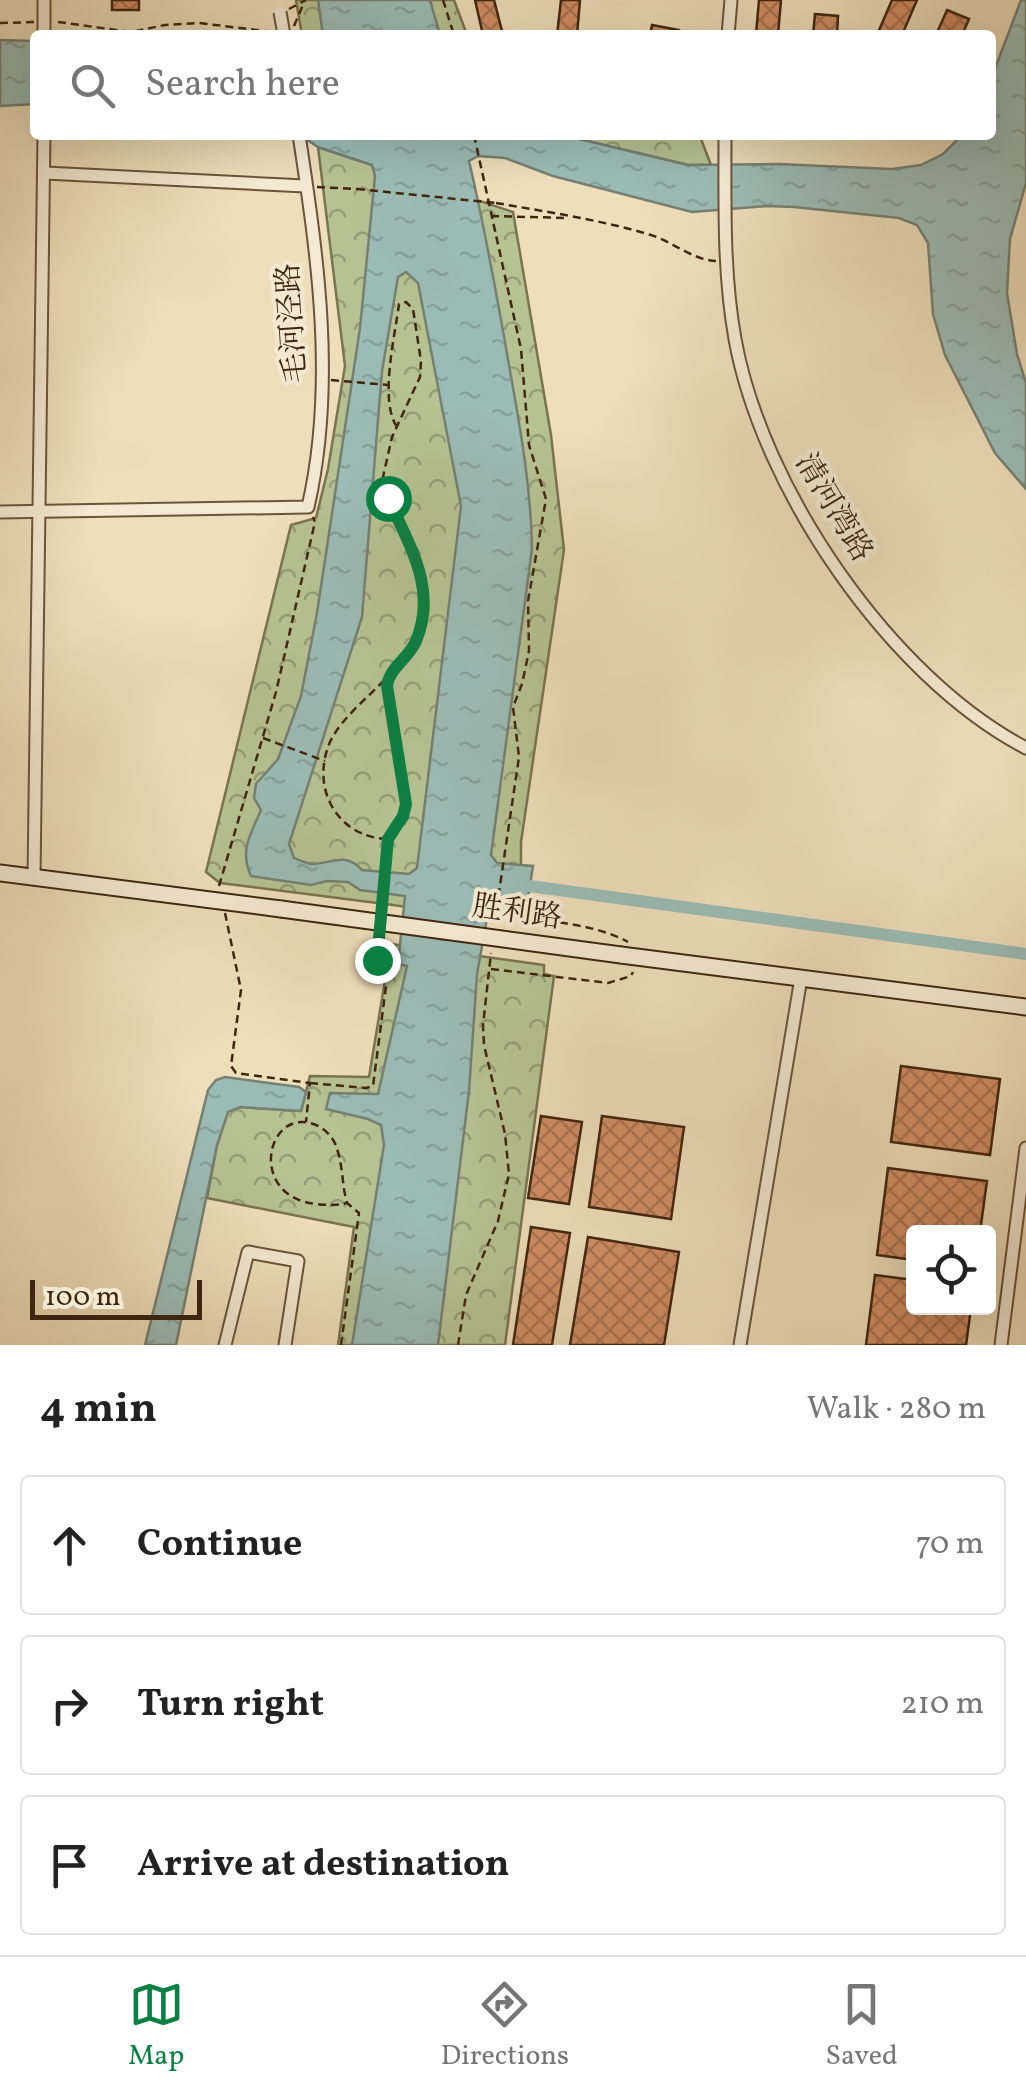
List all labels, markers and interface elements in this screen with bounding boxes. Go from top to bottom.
search box [30,30,996,140]
icon: search [65,58,120,113]
text: Search here [145,59,340,112]
street label: 毛河泾路 [268,262,318,384]
street label: 清河湾路 [784,446,882,570]
route start [366,476,412,522]
street label: 胜利路 [470,886,564,940]
route end [355,938,401,984]
map controls [906,1225,996,1315]
button: locate [906,1225,996,1315]
scale bar [30,1275,202,1320]
text: 100 m [45,1278,120,1317]
text: 4 min [40,1381,157,1440]
text: Walk · 280 m [807,1388,986,1432]
icon: ahead [42,1518,97,1573]
text: Continue [137,1519,302,1572]
text: 70 m [916,1523,984,1567]
icon: right [42,1678,97,1733]
text: Turn right [137,1679,324,1732]
text: 210 m [900,1683,984,1727]
icon: arrive [42,1838,97,1893]
text: Arrive at destination [137,1839,510,1892]
tab: Map [128,1977,184,2076]
tab: Directions [441,1977,569,2076]
tab: Saved [826,1977,898,2076]

